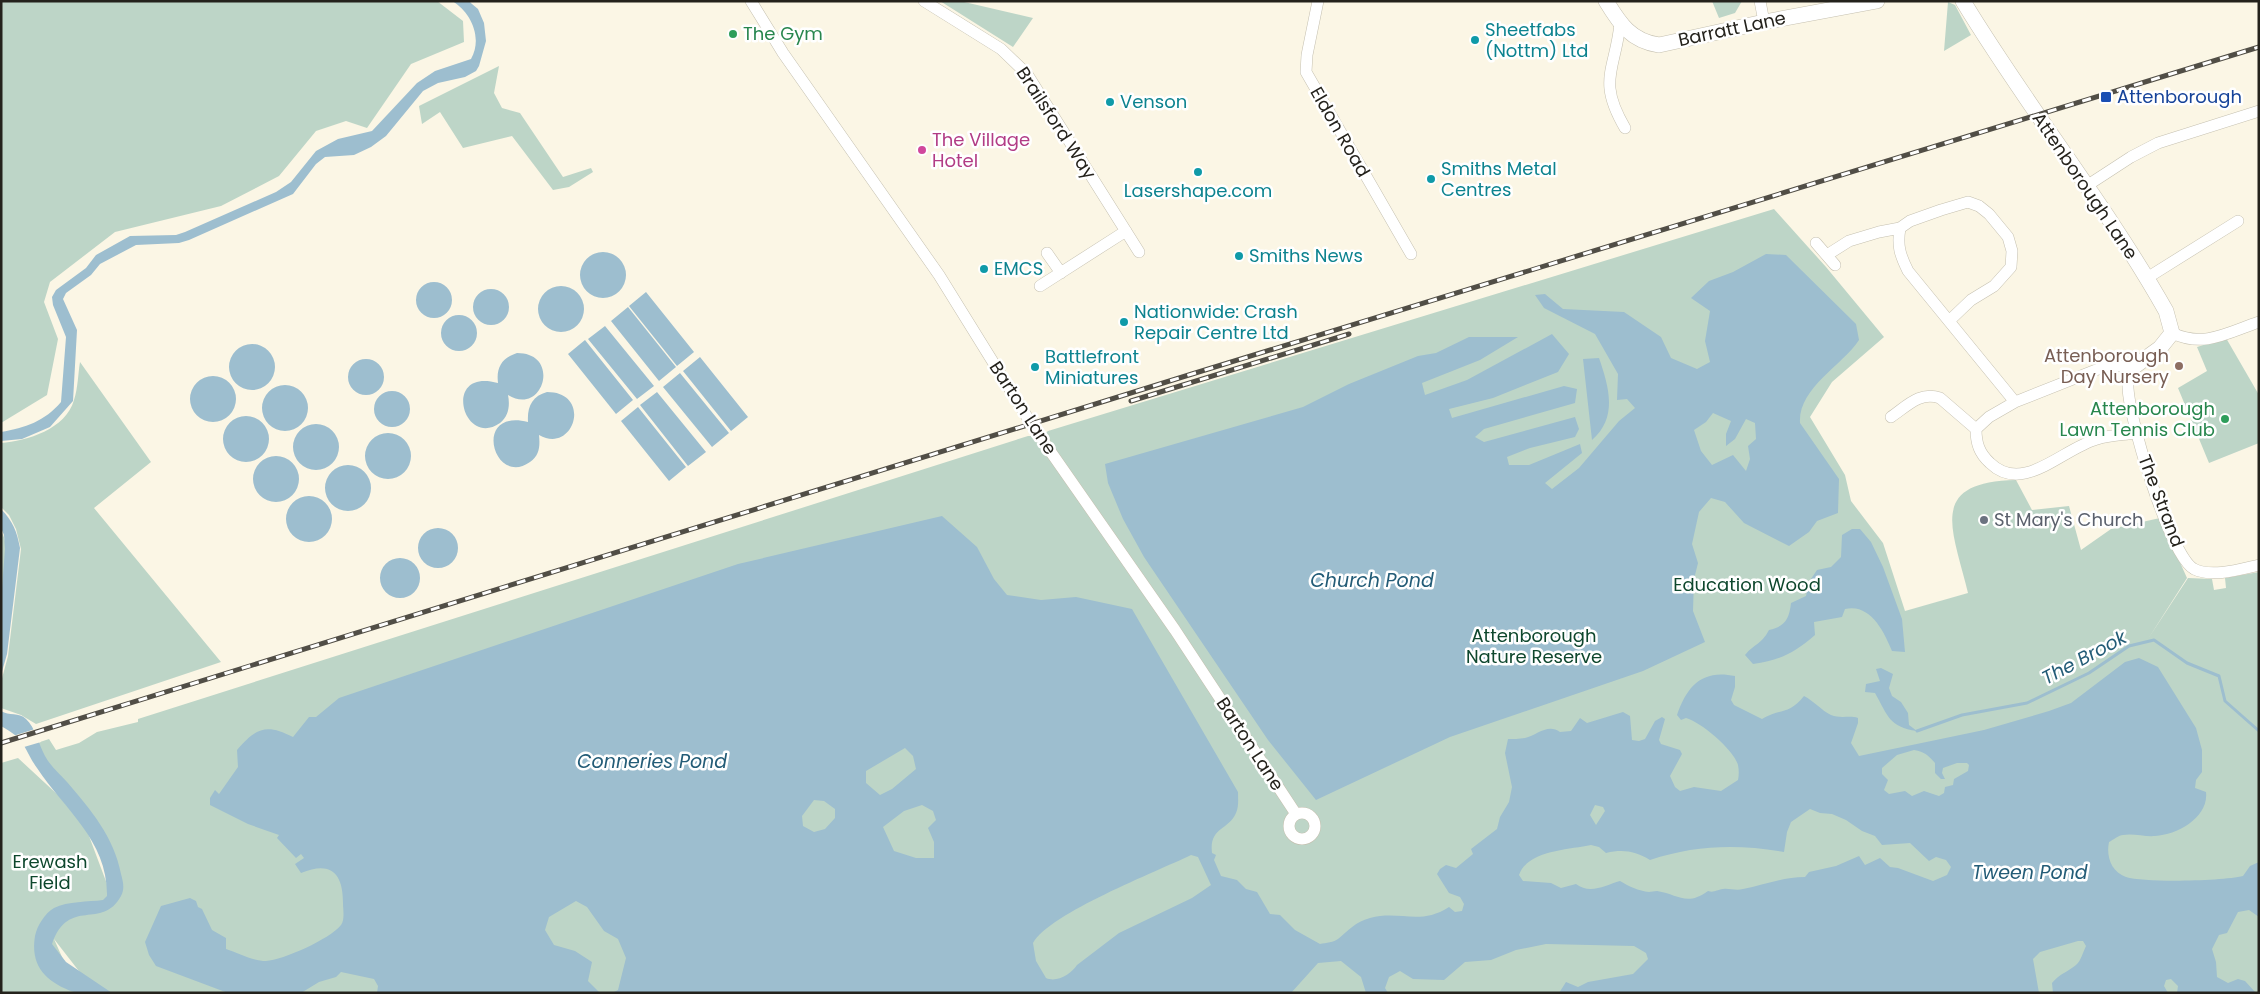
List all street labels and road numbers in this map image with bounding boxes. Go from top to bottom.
street label: Barratt Lane [1676,5,1788,52]
street label: Brailsford Way [1011,62,1102,184]
street label: Eldon Road [1304,82,1376,182]
street label: Attenborough Lane [2027,107,2144,264]
street label: Barton Lane [984,356,1063,459]
street label: The Strand [2132,451,2191,551]
street label: Barton Lane [1211,692,1290,795]

